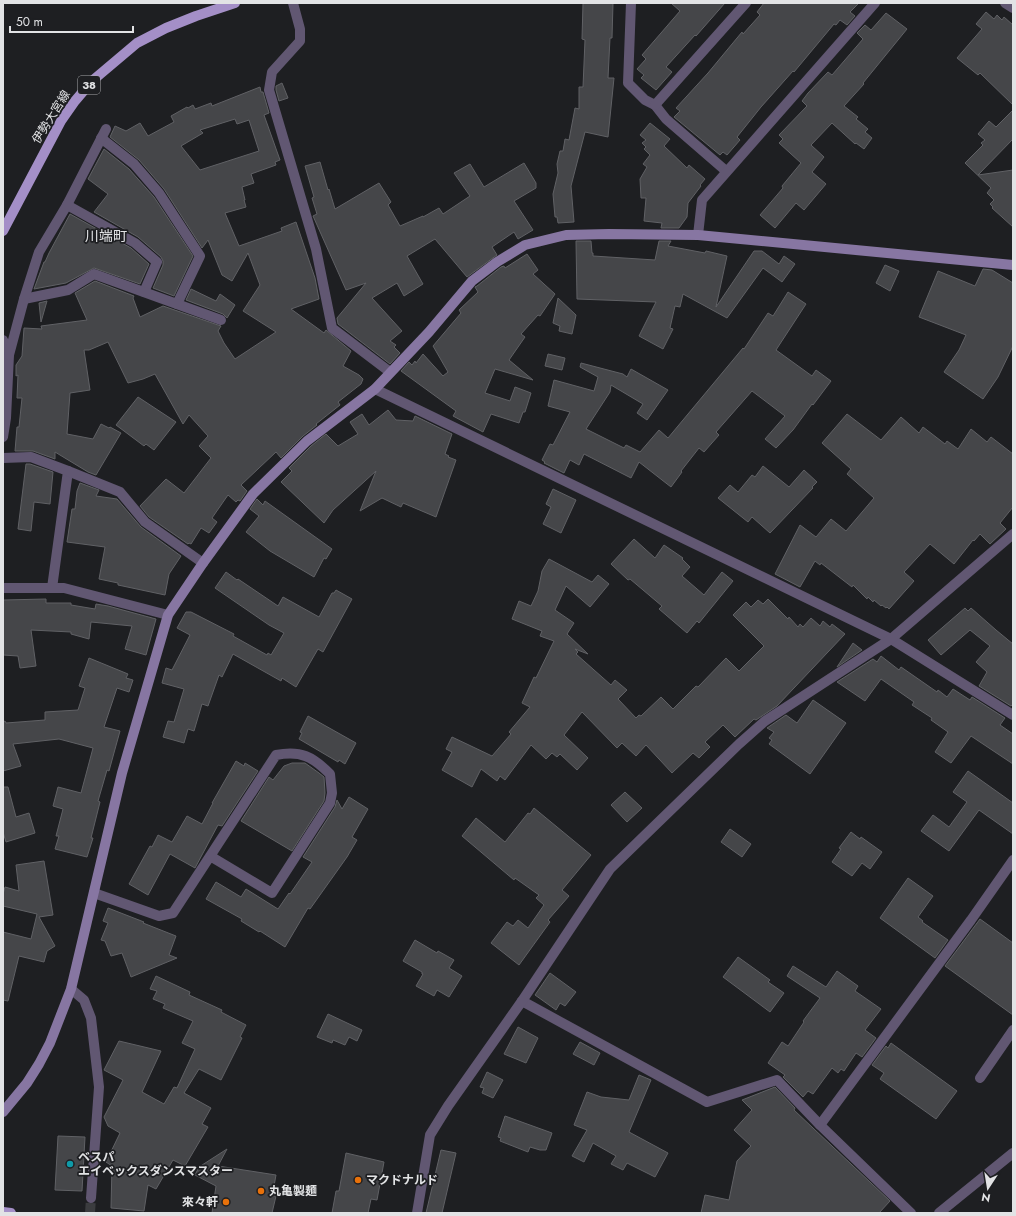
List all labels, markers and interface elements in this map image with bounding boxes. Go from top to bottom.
scale bar [10,8,133,34]
text: 50 m [16,13,43,31]
road number: 38 [78,76,100,94]
street label: 伊勢大宮線 [27,87,75,147]
district label: 川端町 [85,226,127,246]
place label: ベスパ エイベックスダンスマスター [78,1148,233,1180]
marker: ベスパ エイベックスダンスマスター [65,1159,75,1169]
north arrow [968,1168,1008,1208]
place label: マクドナルド [366,1171,438,1189]
marker: マクドナルド [353,1175,363,1185]
place label: 丸亀製麺 [269,1182,317,1200]
marker: 丸亀製麺 [256,1186,266,1196]
text: N [980,1189,992,1207]
place label: 來々軒 [182,1193,218,1211]
marker: 來々軒 [221,1197,231,1207]

